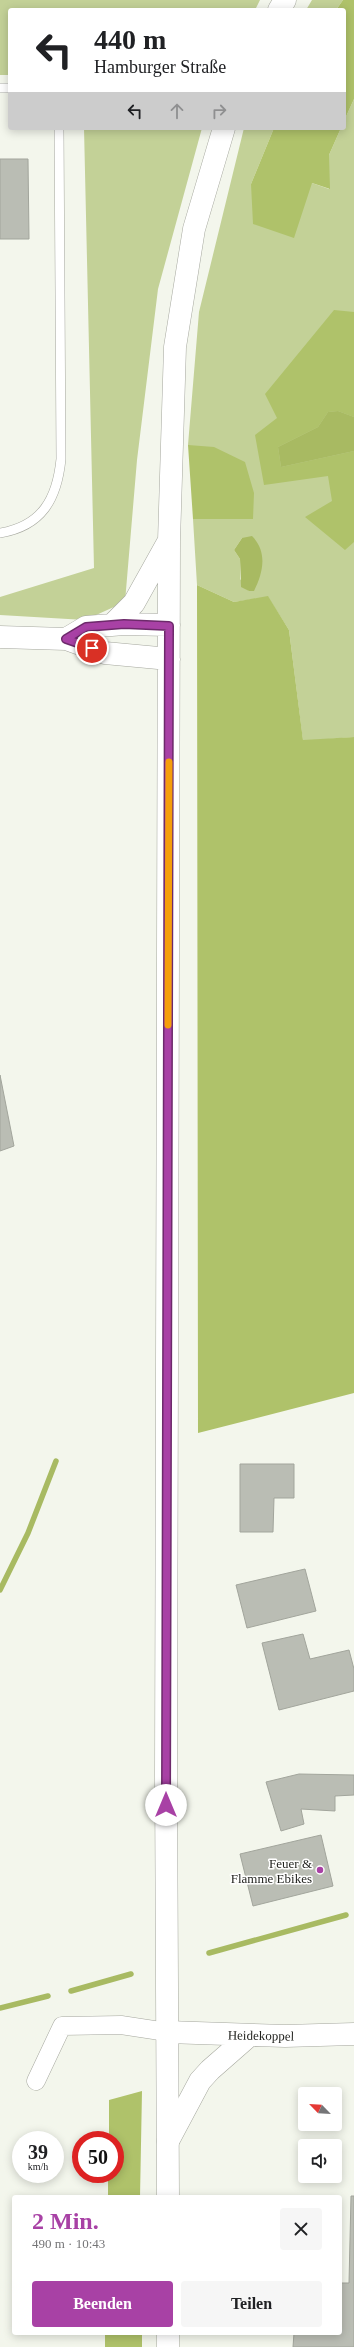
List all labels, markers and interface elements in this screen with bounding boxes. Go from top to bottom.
icon: left [28,24,80,76]
text: 440 m [94,24,166,55]
text: Hamburger Straße [94,57,226,77]
icon: left [124,100,146,122]
icon: ahead [166,100,188,122]
icon: right [208,100,230,122]
pin [75,631,109,665]
icon: arrive [81,637,103,659]
position arrow [145,1784,187,1826]
place label: Feuer & Flamme Ebikes [231,1856,312,1886]
marker: Feuer & Flamme Ebikes [315,1865,325,1875]
street label: Heidekoppel [228,2027,295,2044]
north arrow [298,2087,342,2131]
map controls [298,2087,342,2183]
speed limit sign: 50 [72,2131,124,2183]
button: sound [298,2139,342,2183]
text: 39 [28,2141,48,2163]
text: km/h [28,2161,48,2172]
text: 2 Min. [32,2208,99,2234]
button: close [280,2208,322,2250]
text: 490 m · 10:43 [32,2236,105,2251]
button: Beenden [32,2281,173,2327]
button: Teilen [181,2281,322,2327]

